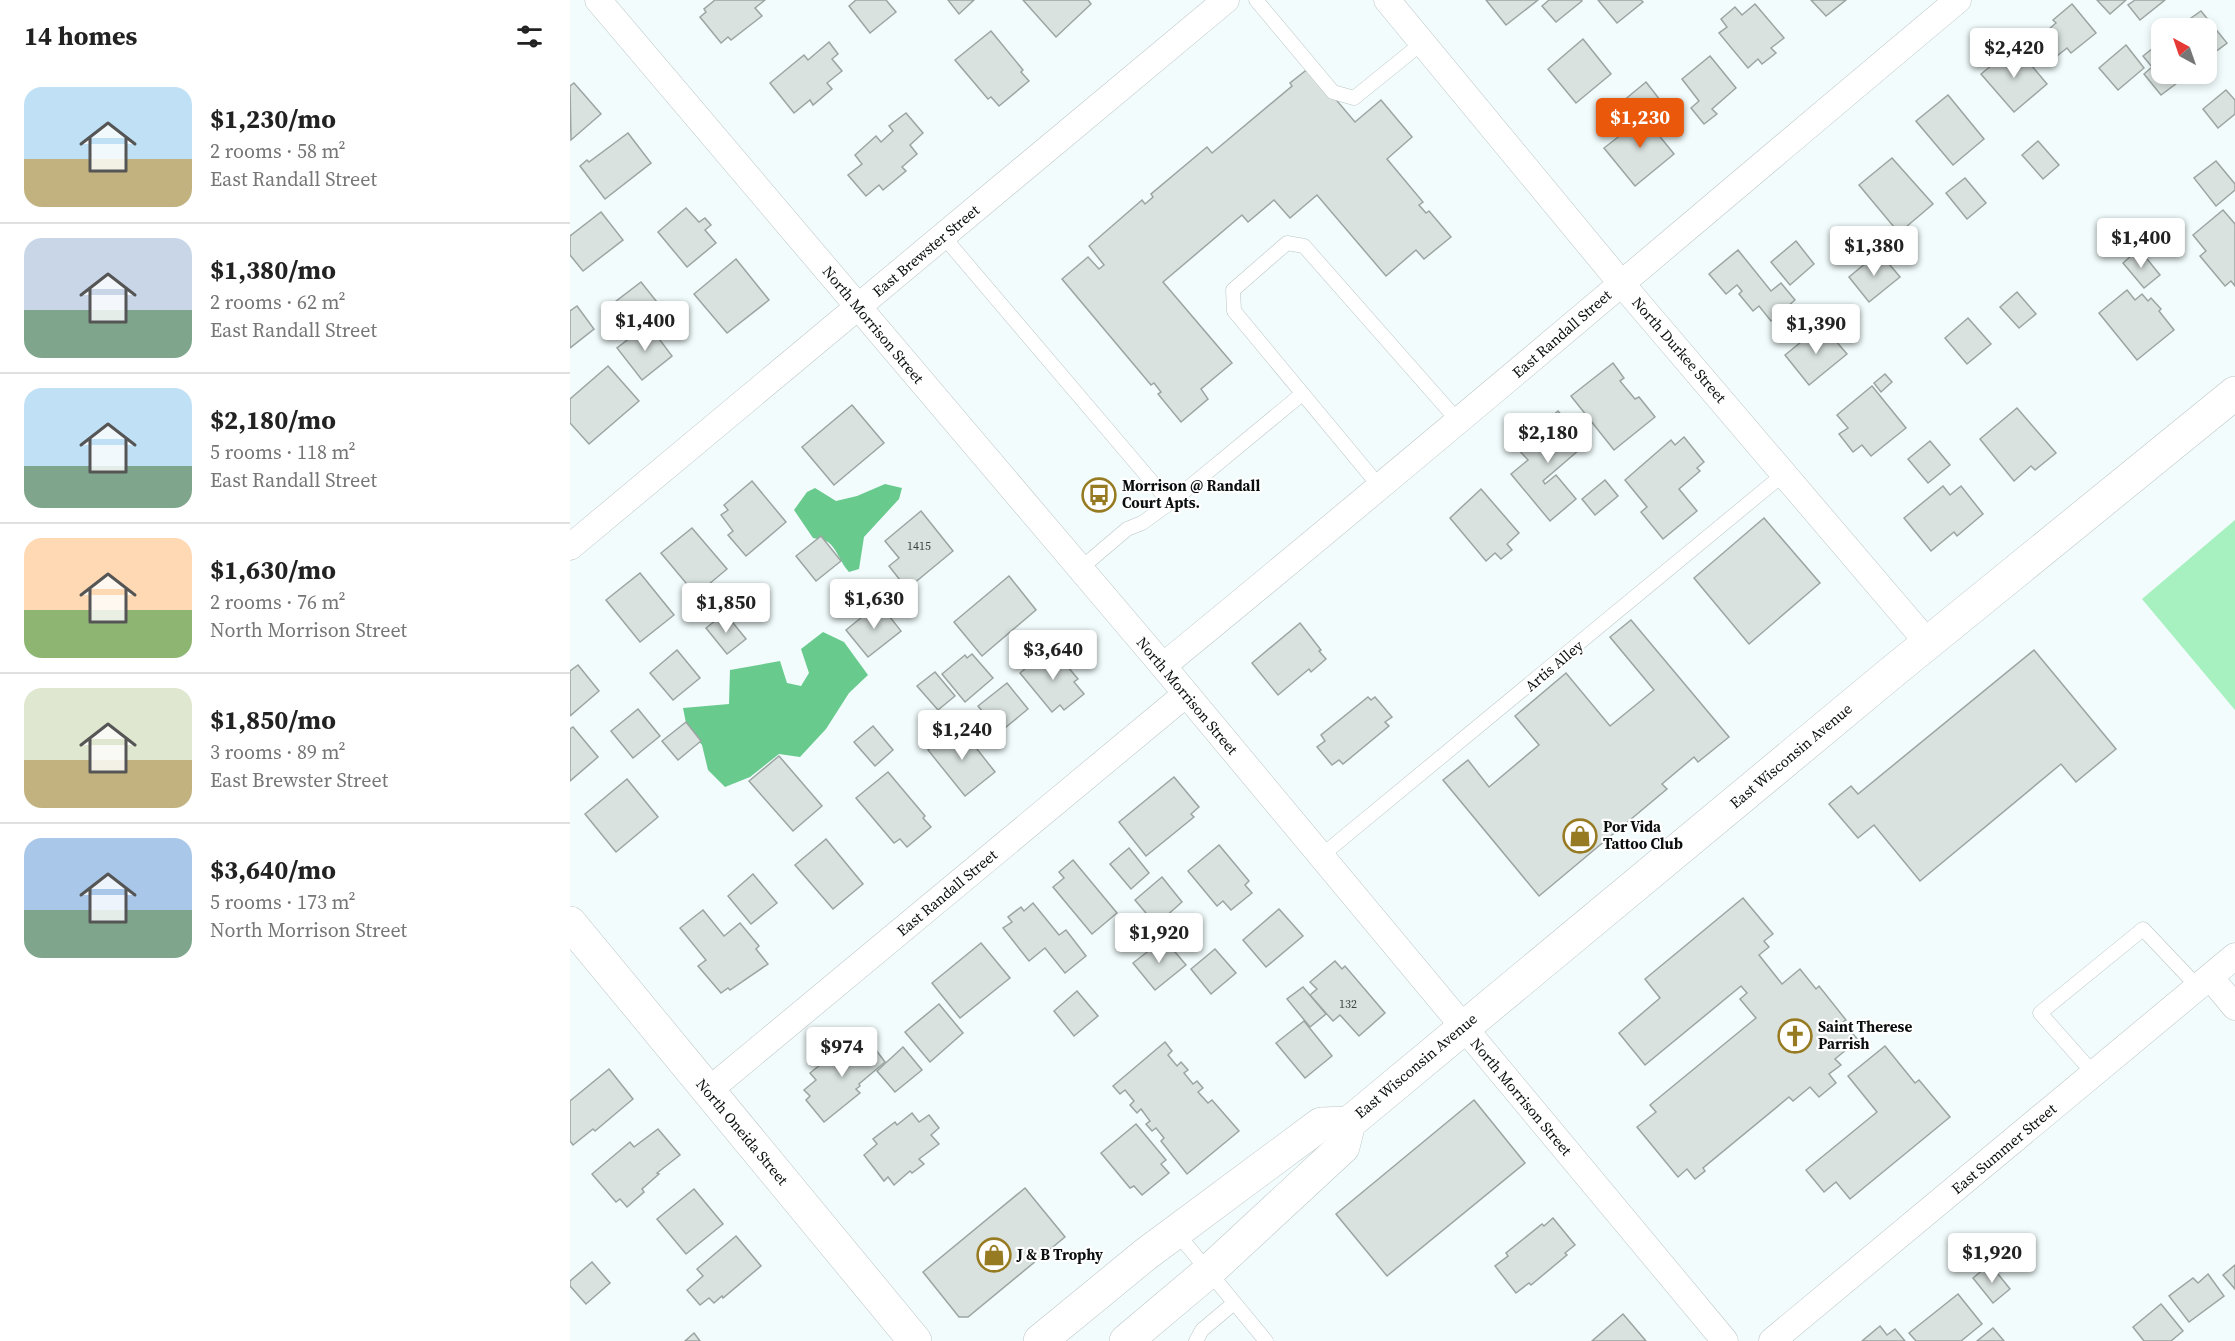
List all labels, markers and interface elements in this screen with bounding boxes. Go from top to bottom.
text: 14 homes [24,18,137,54]
north arrow [2151,18,2217,84]
map controls [2151,18,2217,84]
icon: filters [513,20,546,53]
pin: $2,420 [1965,28,2063,79]
text: $2,420 [1984,33,2044,61]
pin: $1,230 [1591,98,1689,149]
text: $1,230/mo [210,101,336,137]
text: $1,230 [1610,103,1670,131]
icon: home [72,111,144,183]
text: 2 rooms · 58 m² [210,137,346,165]
text: East Randall Street [210,165,377,193]
street label: East Brewster Street [868,200,984,302]
pin: $1,400 [2092,218,2190,269]
text: $1,400 [2111,223,2171,251]
pin: $1,380 [1825,226,1923,277]
text: $1,380 [1844,231,1904,259]
text: $1,380/mo [210,252,336,288]
street label: North Morrison Street [818,261,929,388]
icon: home [72,262,144,334]
street label: East Randall Street [1508,285,1616,383]
text: 2 rooms · 62 m² [210,288,346,316]
street label: North Durkee Street [1627,292,1731,407]
pin: $1,400 [596,301,694,352]
pin: $1,390 [1767,304,1865,355]
text: $1,400 [615,306,675,334]
text: $1,390 [1786,309,1846,337]
text: East Randall Street [210,316,377,344]
text: $2,180/mo [210,402,336,438]
icon: home [72,412,144,484]
pin: $2,180 [1499,413,1597,464]
text: $2,180 [1518,418,1578,446]
text: 5 rooms · 118 m² [210,438,356,466]
text: East Randall Street [210,466,377,494]
place label: Morrison @ Randall Court Apts. [1122,475,1260,513]
bus stop icon: Morrison @ Randall Court Apts. [1081,477,1117,513]
house number: 1415 [907,538,931,554]
text: $1,630/mo [210,552,336,588]
icon: home [72,562,144,634]
pin: $1,630 [825,579,923,630]
pin: $1,850 [677,583,775,634]
text: $1,630 [844,584,904,612]
text: 2 rooms · 76 m² [210,588,346,616]
text: $1,850 [696,588,756,616]
text: North Morrison Street [210,616,407,644]
pin: $3,640 [1004,630,1102,681]
street label: North Morrison Street [1132,632,1243,759]
text: $3,640 [1023,635,1083,663]
street label: Artis Alley [1520,635,1587,696]
street label: East Wisconsin Avenue [1725,698,1857,813]
text: $1,850/mo [210,702,336,738]
pin: $1,240 [913,710,1011,761]
icon: home [72,712,144,784]
text: $1,240 [932,715,992,743]
text: 3 rooms · 89 m² [210,738,346,766]
text: East Brewster Street [210,766,388,794]
place label: Por Vida Tattoo Club [1603,816,1683,854]
shop icon: Por Vida Tattoo Club [1562,818,1598,854]
street label: East Randall Street [892,844,1001,941]
text: $3,640/mo [210,852,336,888]
icon: home [72,862,144,934]
text: 5 rooms · 173 m² [210,888,356,916]
pin: $1,920 [1110,913,1208,964]
text: North Morrison Street [210,916,407,944]
text: $1,920 [1129,918,1189,946]
house number: 132 [1339,996,1357,1012]
street label: East Wisconsin Avenue [1350,1008,1482,1123]
place label: Saint Therese Parrish [1818,1016,1912,1054]
church icon: Saint Therese Parrish [1777,1018,1813,1054]
pin: $974 [806,1027,878,1078]
text: $974 [820,1032,864,1060]
street label: North Morrison Street [1466,1033,1577,1160]
street label: North Oneida Street [692,1074,793,1190]
street label: East Summer Street [1947,1098,2061,1199]
pin: $1,920 [1943,1233,2041,1284]
shop icon: J & B Trophy [976,1237,1012,1273]
text: $1,920 [1962,1238,2022,1266]
place label: J & B Trophy [1016,1244,1103,1265]

